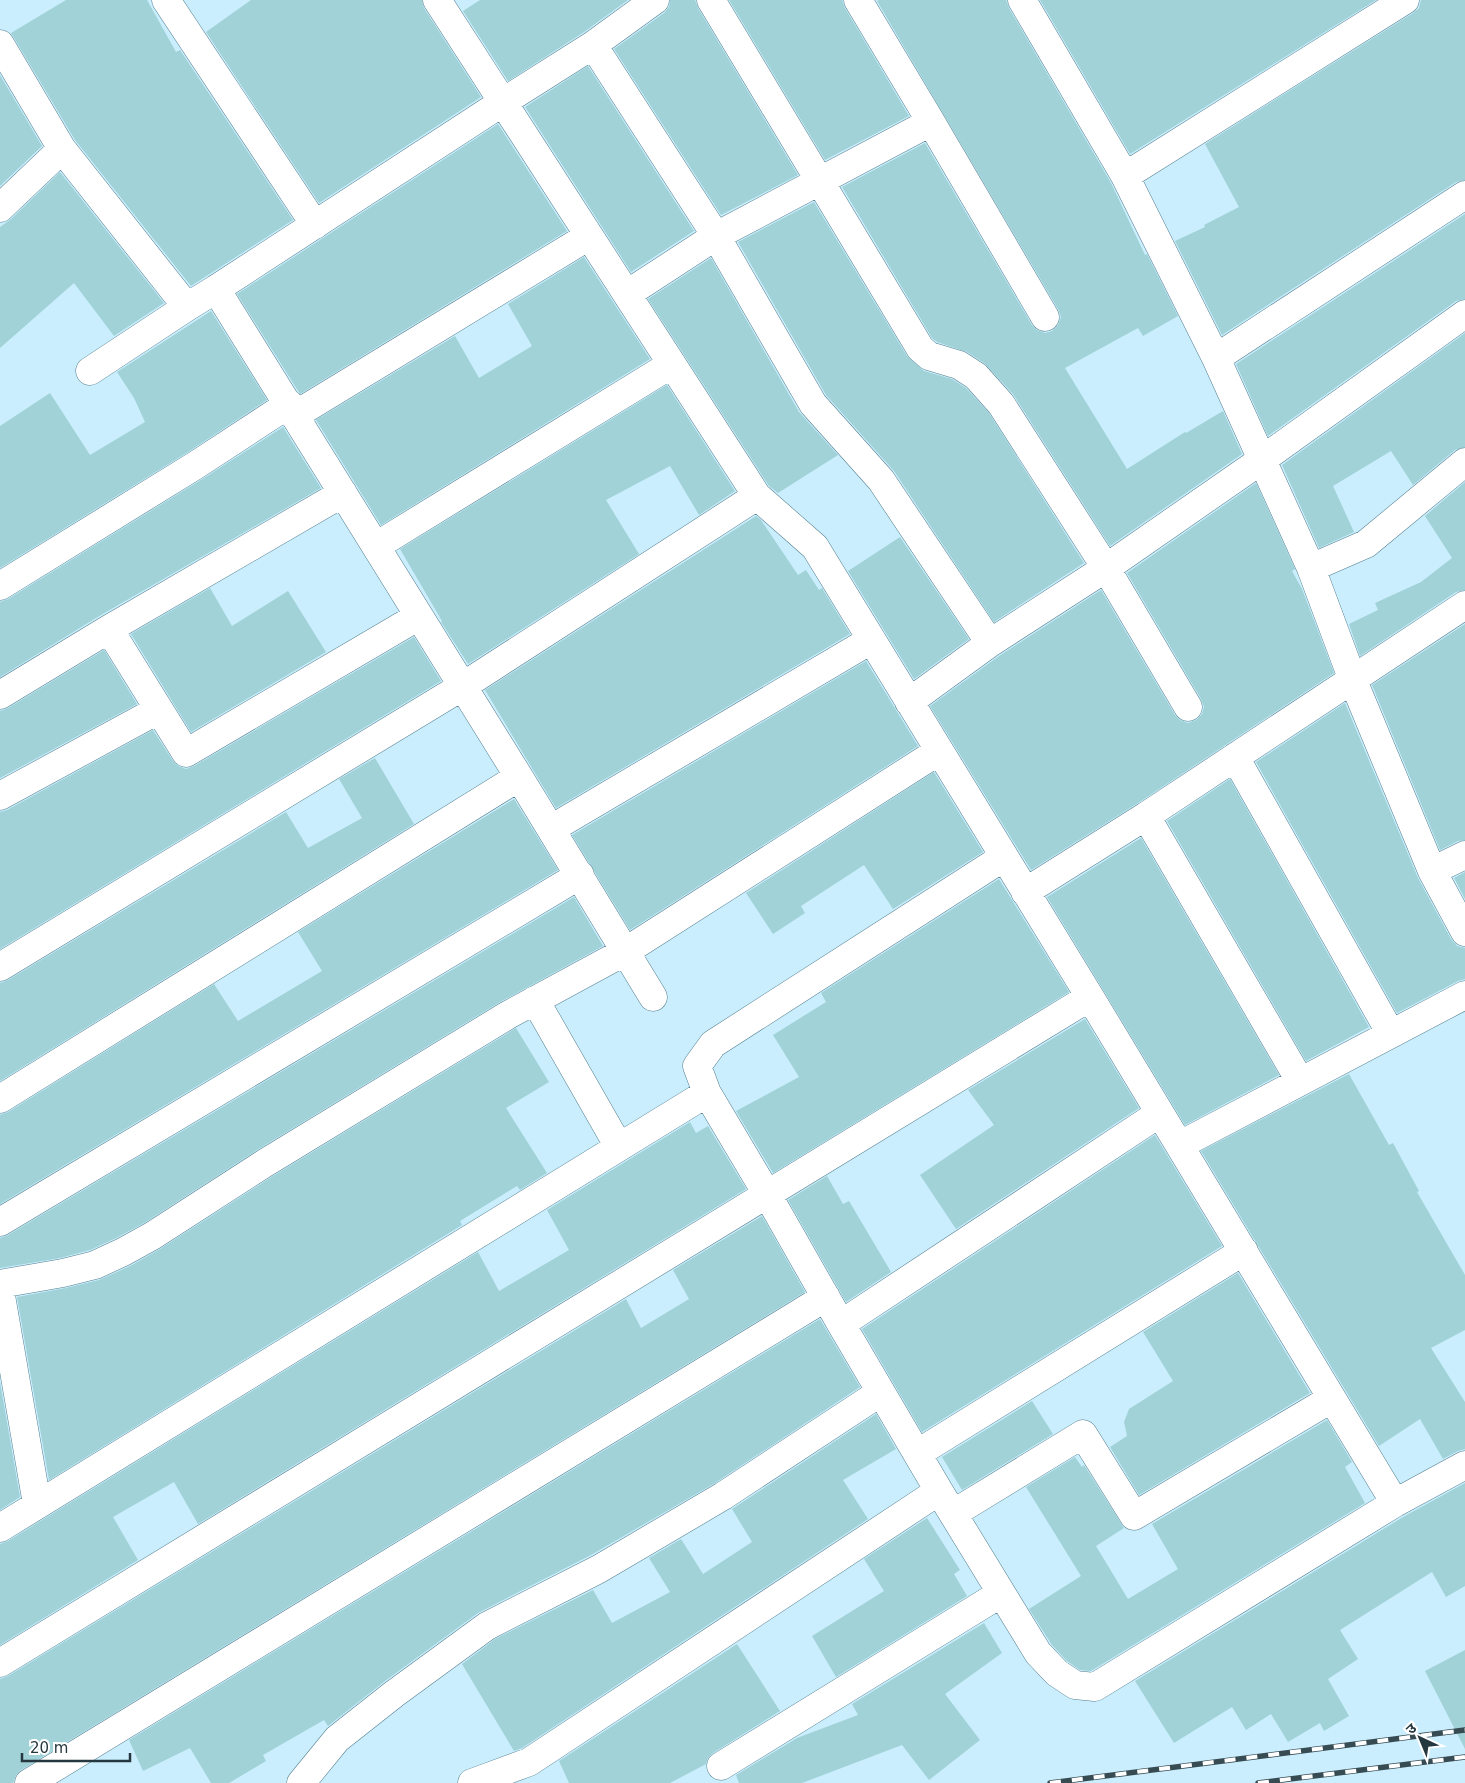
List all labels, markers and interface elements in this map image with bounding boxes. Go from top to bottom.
north arrow [1395,1713,1445,1763]
text: उ [1402,1719,1420,1737]
scale bar [22,1730,130,1762]
text: 20 m [30,1739,68,1757]

